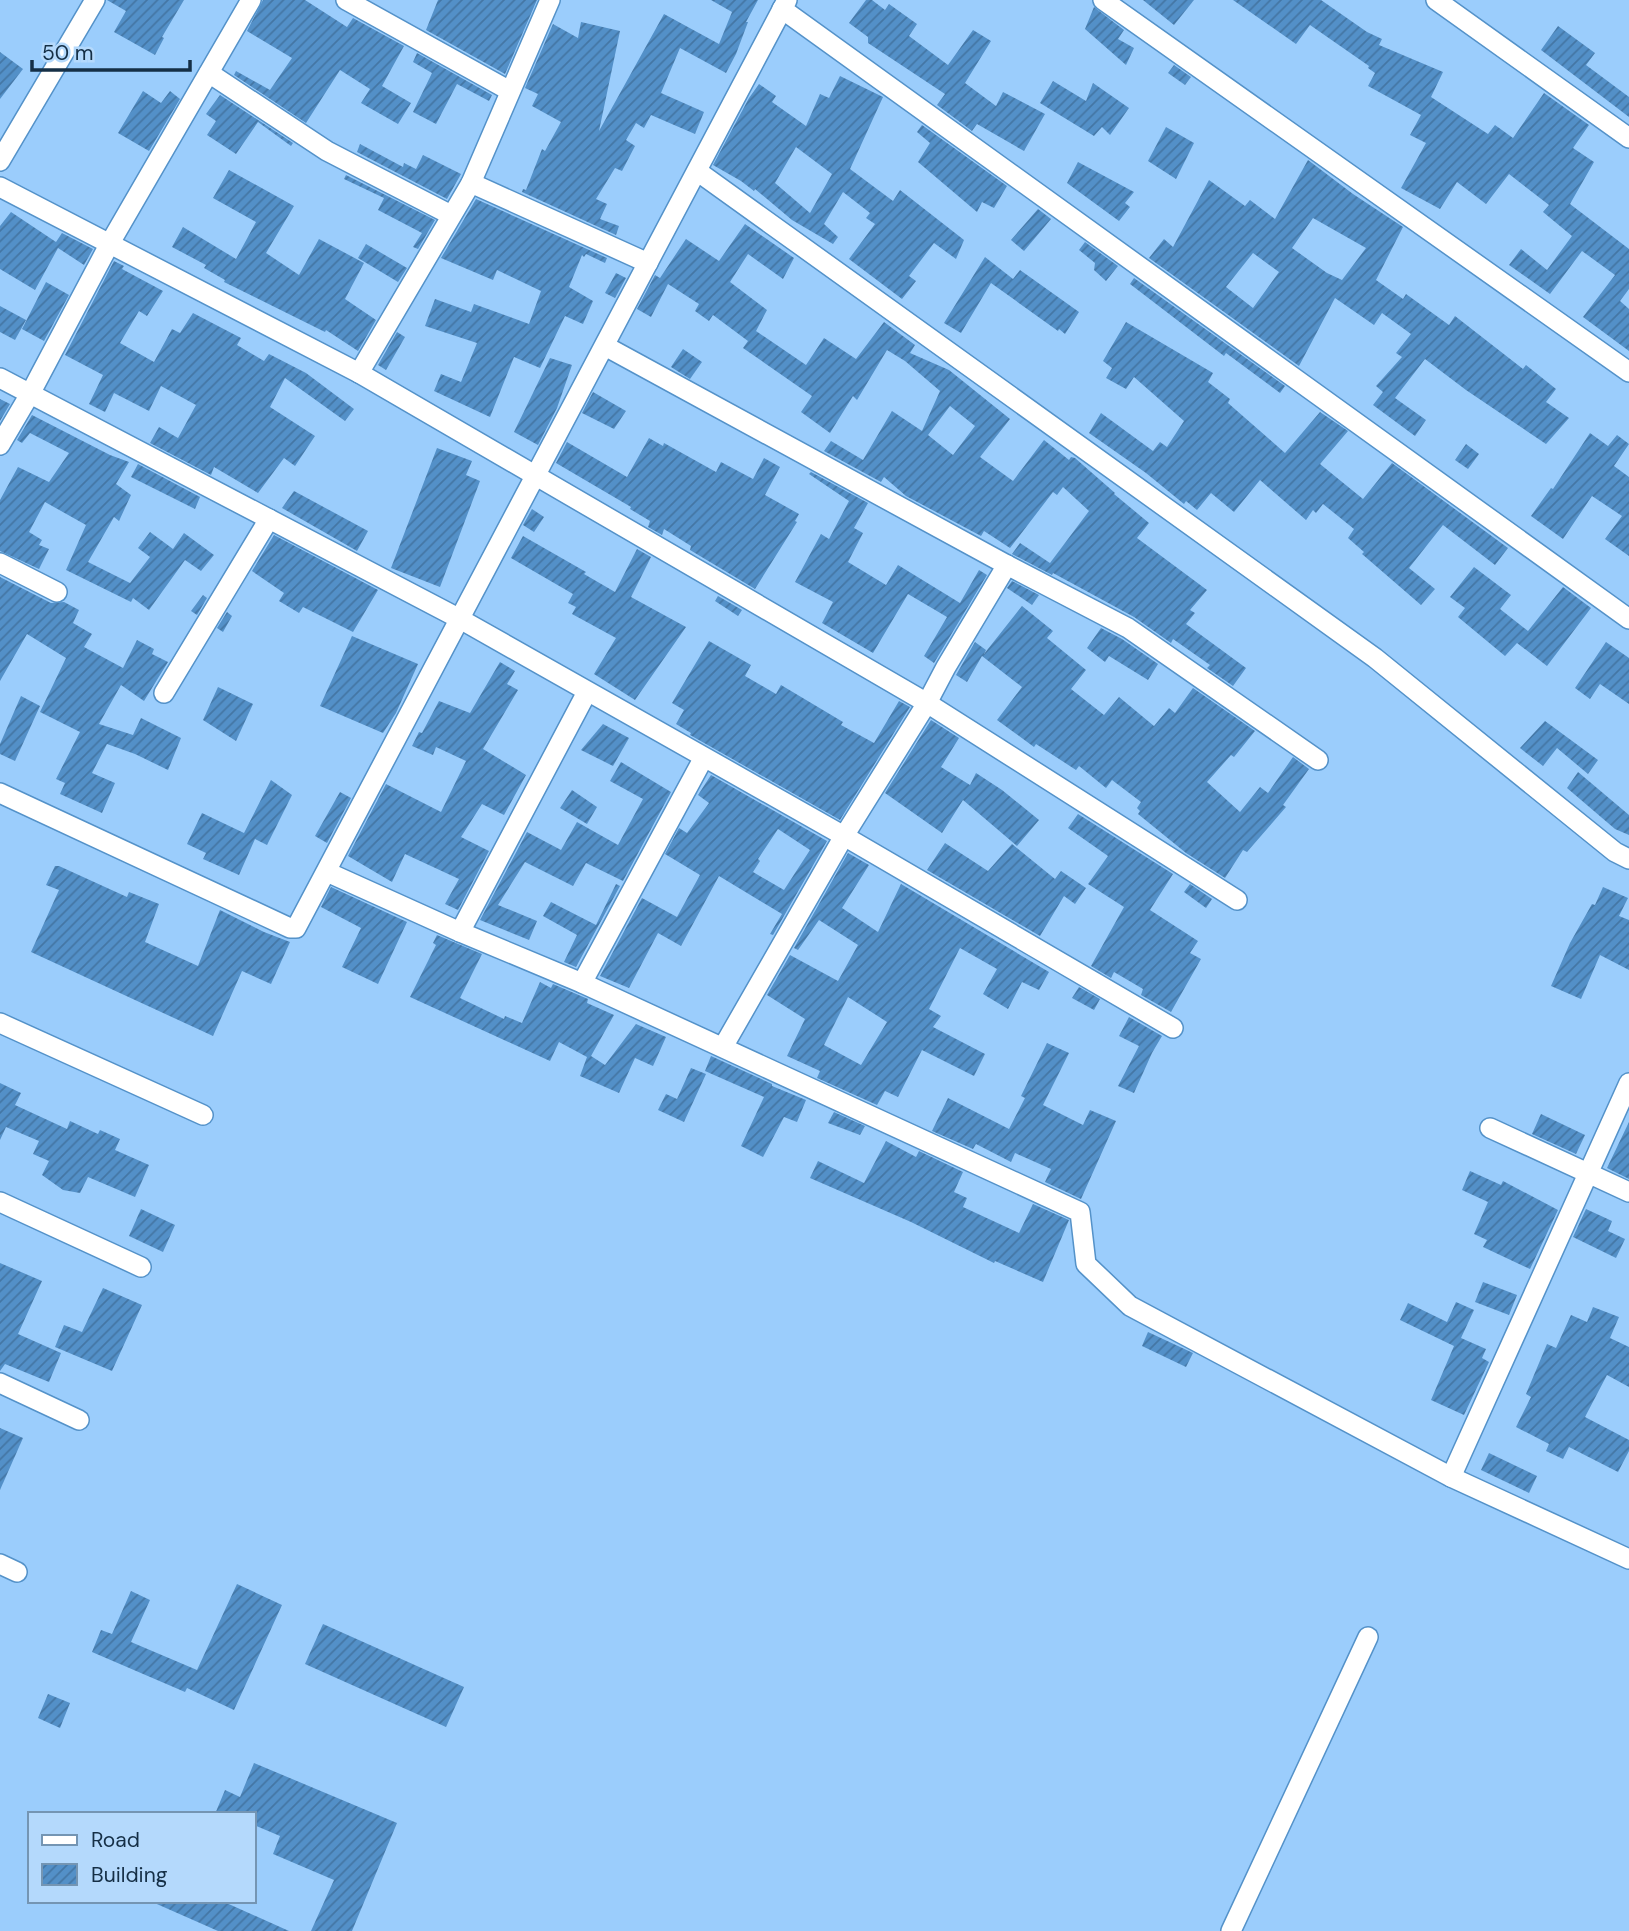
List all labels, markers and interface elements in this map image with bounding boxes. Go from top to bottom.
scale bar [32,28,189,72]
text: 50 m [42,39,93,67]
legend [28,1812,256,1903]
text: Road [91,1826,140,1854]
text: Building [91,1861,168,1889]

